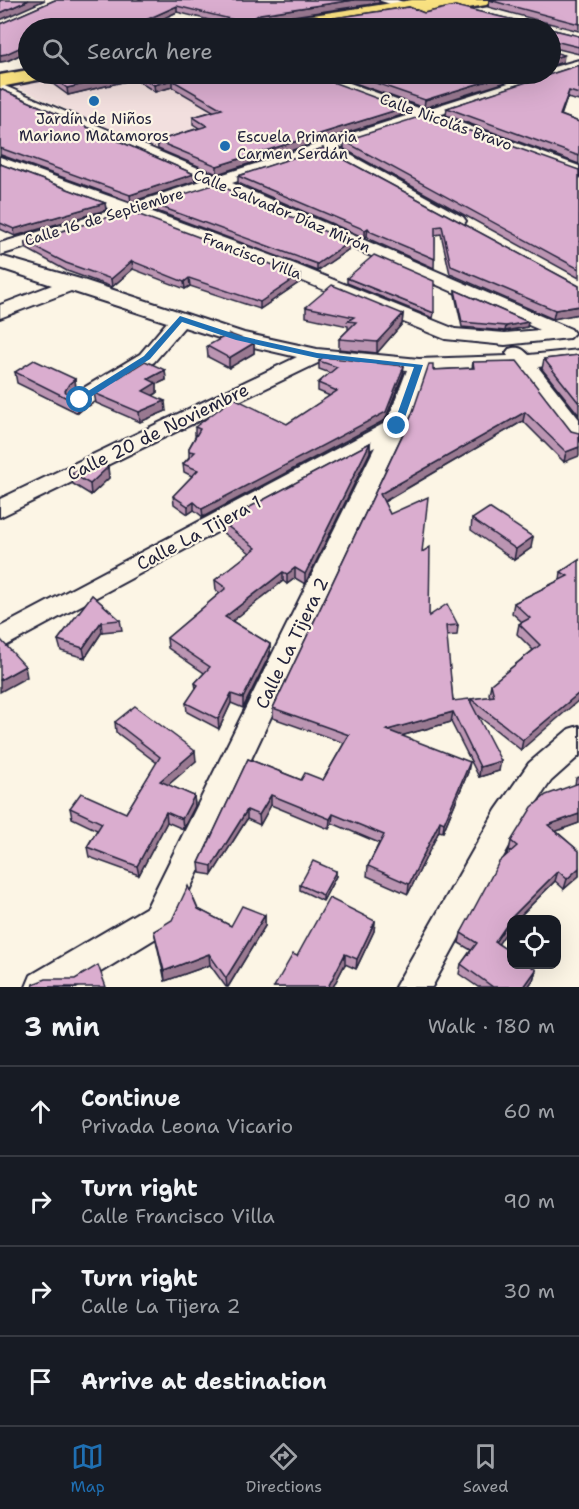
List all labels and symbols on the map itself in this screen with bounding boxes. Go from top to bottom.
street label: Calle Nicolás Bravo [377,89,515,155]
marker: Jardín de Niños Mariano Matamoros [87,94,101,108]
place label: Jardín de Niños Mariano Matamoros [19,109,169,146]
place label: Escuela Primaria Carmen Serdán [237,127,358,164]
marker: Escuela Primaria Carmen Serdán [218,139,232,153]
street label: Calle Salvador Díaz Mirón [191,165,373,257]
street label: Calle 16 de Septiembre [22,183,186,251]
street label: Francisco Villa [200,228,305,284]
street label: Calle 20 de Noviembre [63,378,253,486]
route start [66,386,92,412]
route end [383,412,409,438]
street label: Calle La Tijera 1 [132,490,266,576]
street label: Calle La Tijera 2 [250,573,334,713]

